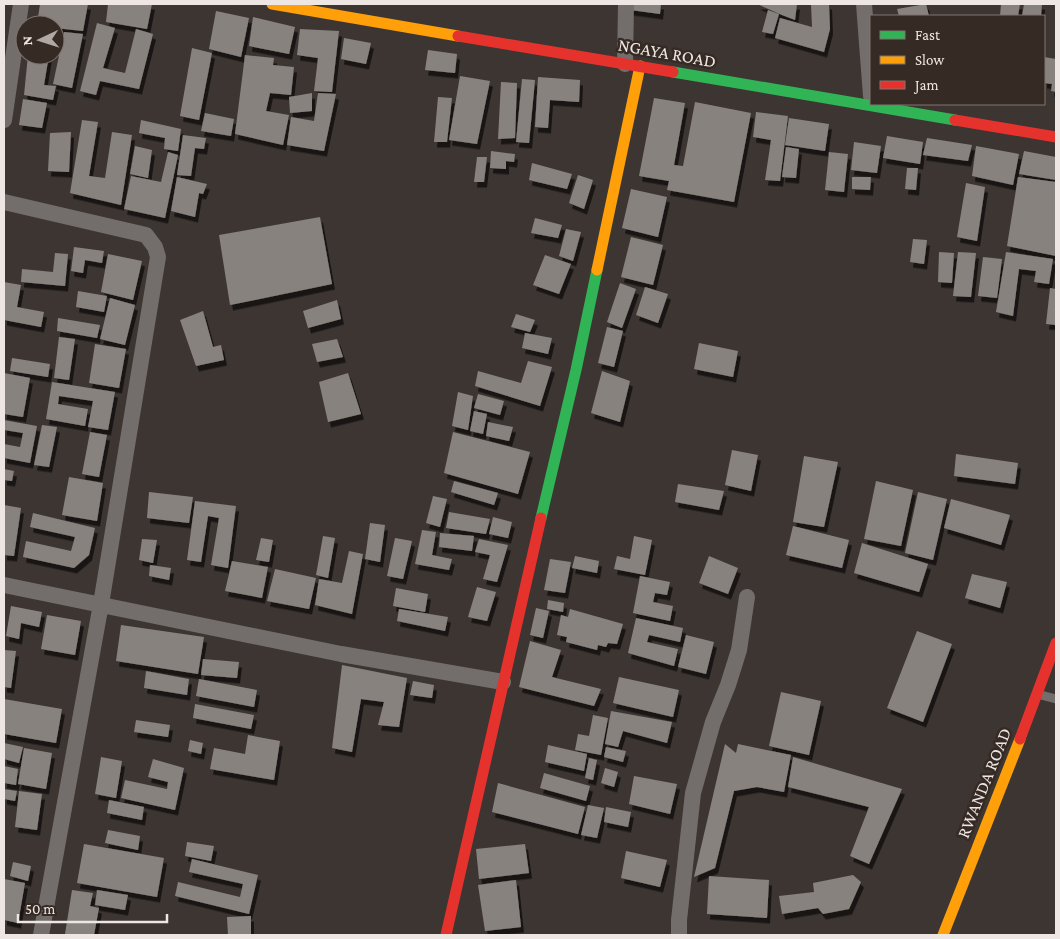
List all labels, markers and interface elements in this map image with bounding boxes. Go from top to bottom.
north arrow [15,15,65,65]
legend [870,15,1045,105]
text: Fast [915,27,941,43]
text: N [19,35,35,46]
street label: NGAYA ROAD [616,35,718,71]
text: Slow [915,52,945,68]
text: Jam [913,77,938,94]
street label: RWANDA ROAD [953,725,1015,841]
scale bar [18,892,166,924]
text: 50 m [25,901,55,917]

